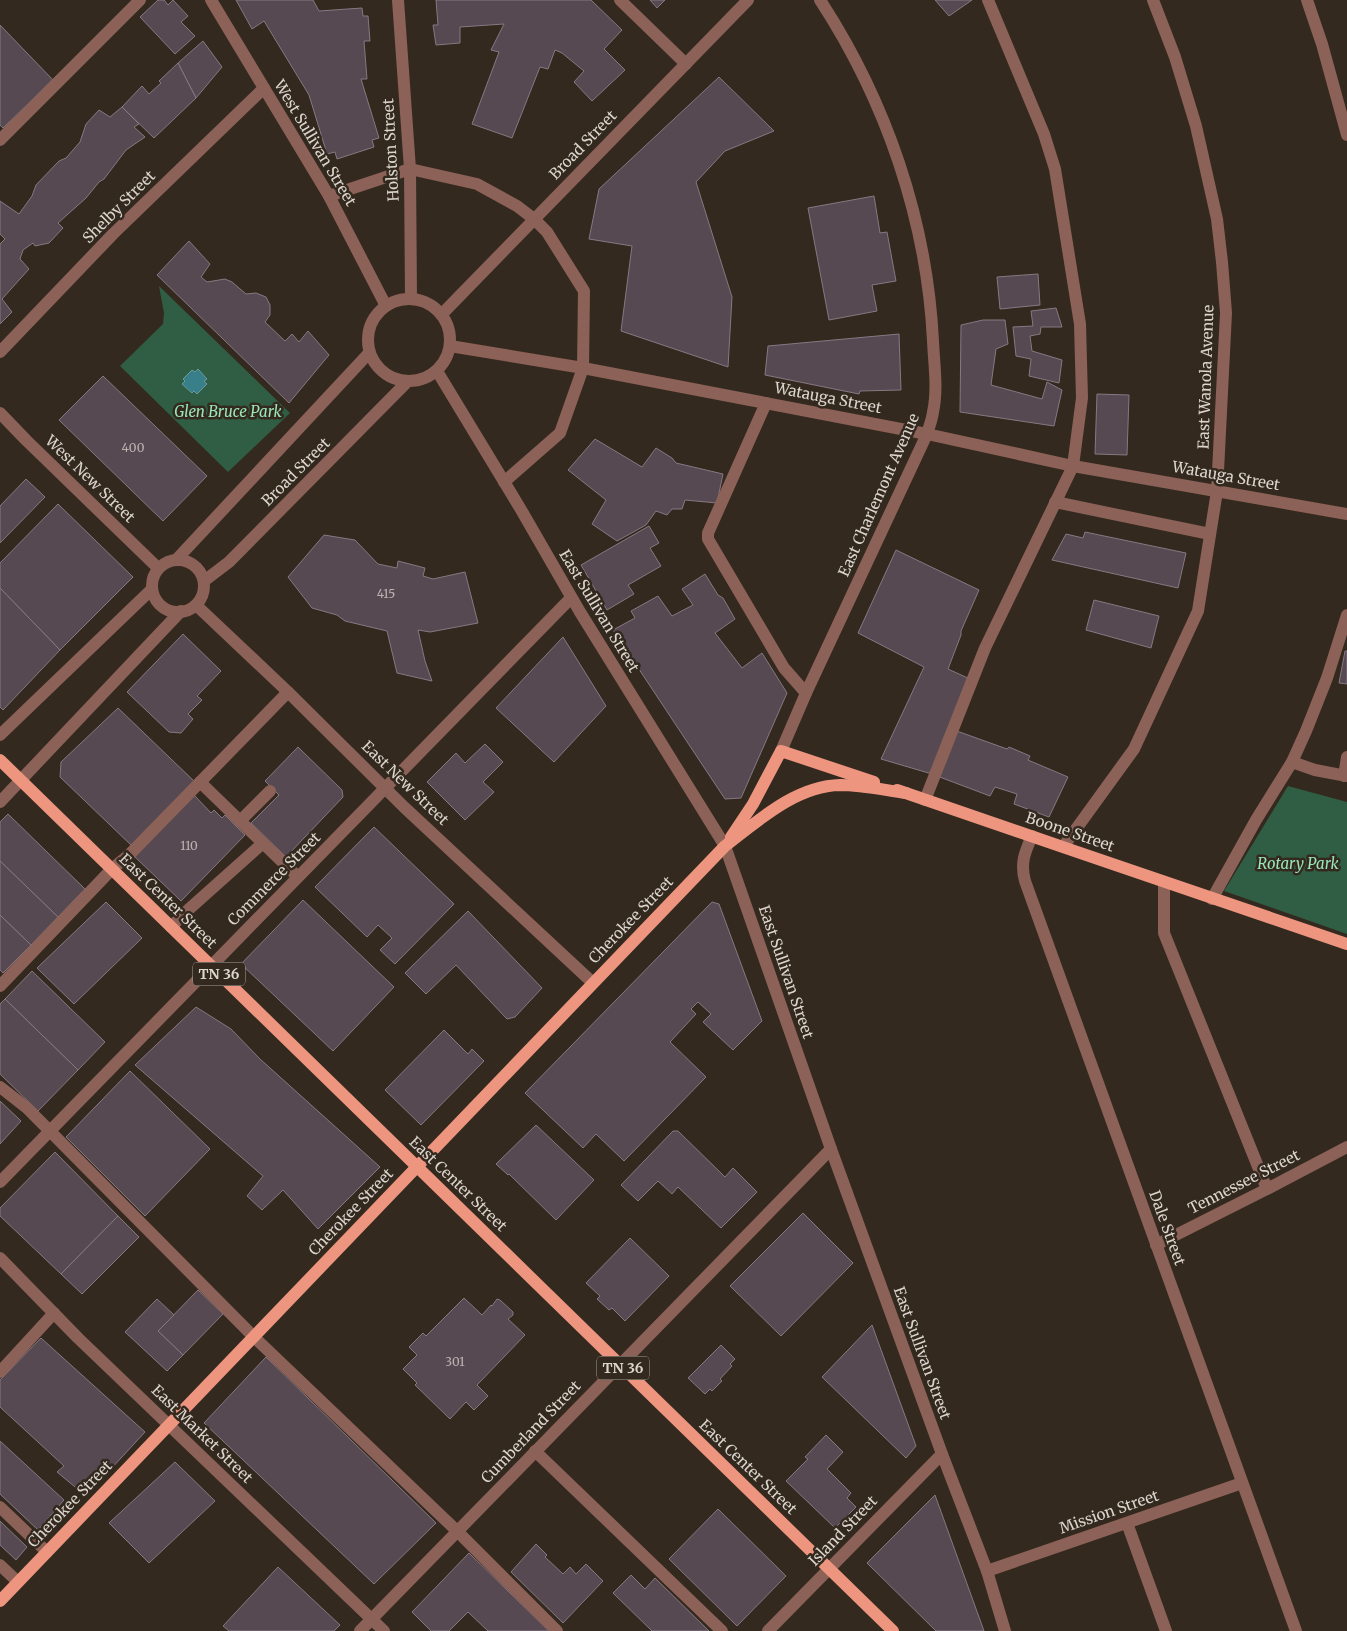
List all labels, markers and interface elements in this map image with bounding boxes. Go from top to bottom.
street label: West Sullivan Street [270,75,361,209]
street label: Holston Street [378,98,403,202]
street label: Broad Street [545,106,620,183]
street label: Shelby Street [78,166,159,247]
street label: East Wanola Avenue [1193,304,1218,450]
street label: Watauga Street [772,378,883,417]
park label: Glen Bruce Park [174,402,282,421]
street label: East Charlemont Avenue [834,410,923,579]
street label: West New Street [41,430,139,526]
street label: Broad Street [257,433,334,510]
house number: 400 [122,440,145,455]
street label: Watauga Street [1170,457,1281,494]
street label: East Sullivan Street [555,546,644,676]
house number: 415 [377,586,395,601]
street label: East New Street [358,736,453,829]
street label: Boone Street [1023,807,1117,856]
street label: Commerce Street [223,828,324,929]
house number: 110 [180,838,198,853]
street label: East Center Street [115,849,221,952]
park label: Rotary Park [1257,854,1339,873]
street label: Cherokee Street [584,872,677,967]
street label: East Sullivan Street [755,903,818,1041]
road number: TN 36 [193,962,245,986]
street label: East Center Street [405,1132,511,1235]
street label: Tennessee Street [1185,1145,1303,1218]
street label: Cherokee Street [304,1164,397,1259]
street label: Dale Street [1145,1188,1190,1268]
street label: East Sullivan Street [890,1284,955,1422]
house number: 301 [445,1354,465,1369]
road number: TN 36 [597,1356,649,1380]
street label: Cumberland Street [477,1376,585,1487]
street label: East Market Street [148,1380,257,1487]
street label: East Center Street [695,1415,801,1518]
street label: Cherokee Street [23,1456,116,1551]
street label: Mission Street [1057,1486,1161,1537]
street label: Island Street [804,1491,881,1570]

